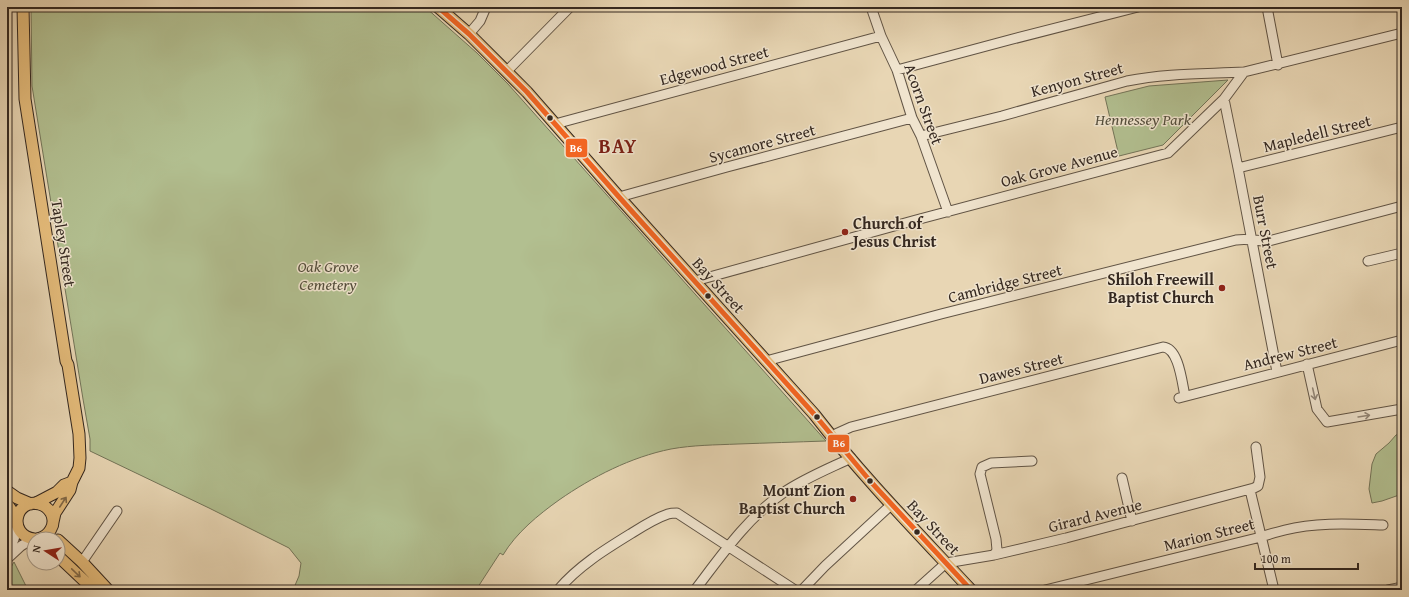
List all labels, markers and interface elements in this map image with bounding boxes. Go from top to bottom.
street label: Edgewood Street [657,39,772,91]
street label: Kenyon Street [1028,55,1126,103]
street label: Acorn Street [898,60,950,148]
park label: Hennessey Park [1094,107,1192,131]
street label: Mapledell Street [1261,108,1374,158]
unlabelled marker [545,113,555,123]
street label: Sycamore Street [706,117,818,169]
district label: BAY [599,131,637,160]
line badge: B6 [565,138,588,158]
street label: Oak Grove Avenue [998,139,1120,193]
text: B6 [570,140,583,156]
street label: Burr Street [1247,193,1285,271]
street label: Tapley Street [45,197,83,289]
place label: Church of Jesus Christ [850,211,937,253]
marker: Church of Jesus Christ [840,227,850,237]
street label: Bay Street [687,251,751,319]
park label: Oak Grove Cemetery [297,254,359,296]
street label: Cambridge Street [945,257,1065,309]
place label: Shiloh Freewill Baptist Church [1107,267,1215,309]
marker: Shiloh Freewill Baptist Church [1217,283,1227,293]
unlabelled marker [703,291,713,301]
street label: Andrew Street [1240,330,1340,376]
street label: Dawes Street [976,346,1066,390]
one-way arrow [1310,388,1318,401]
one-way arrow [1357,411,1370,419]
unlabelled marker [812,412,822,422]
line badge: B6 [827,434,850,453]
text: B6 [833,435,846,451]
unlabelled marker [865,476,875,486]
place label: Mount Zion Baptist Church [739,478,846,520]
street label: Girard Avenue [1046,492,1144,538]
marker: Mount Zion Baptist Church [848,494,858,504]
street label: Bay Street [902,494,966,561]
one-way arrow [59,497,67,508]
street label: Marion Street [1161,511,1257,557]
unlabelled marker [912,527,922,537]
north arrow [26,531,66,571]
text: N [28,543,45,554]
scale bar [1255,545,1358,571]
text: 100 m [1261,550,1291,567]
one-way arrow [71,568,81,578]

